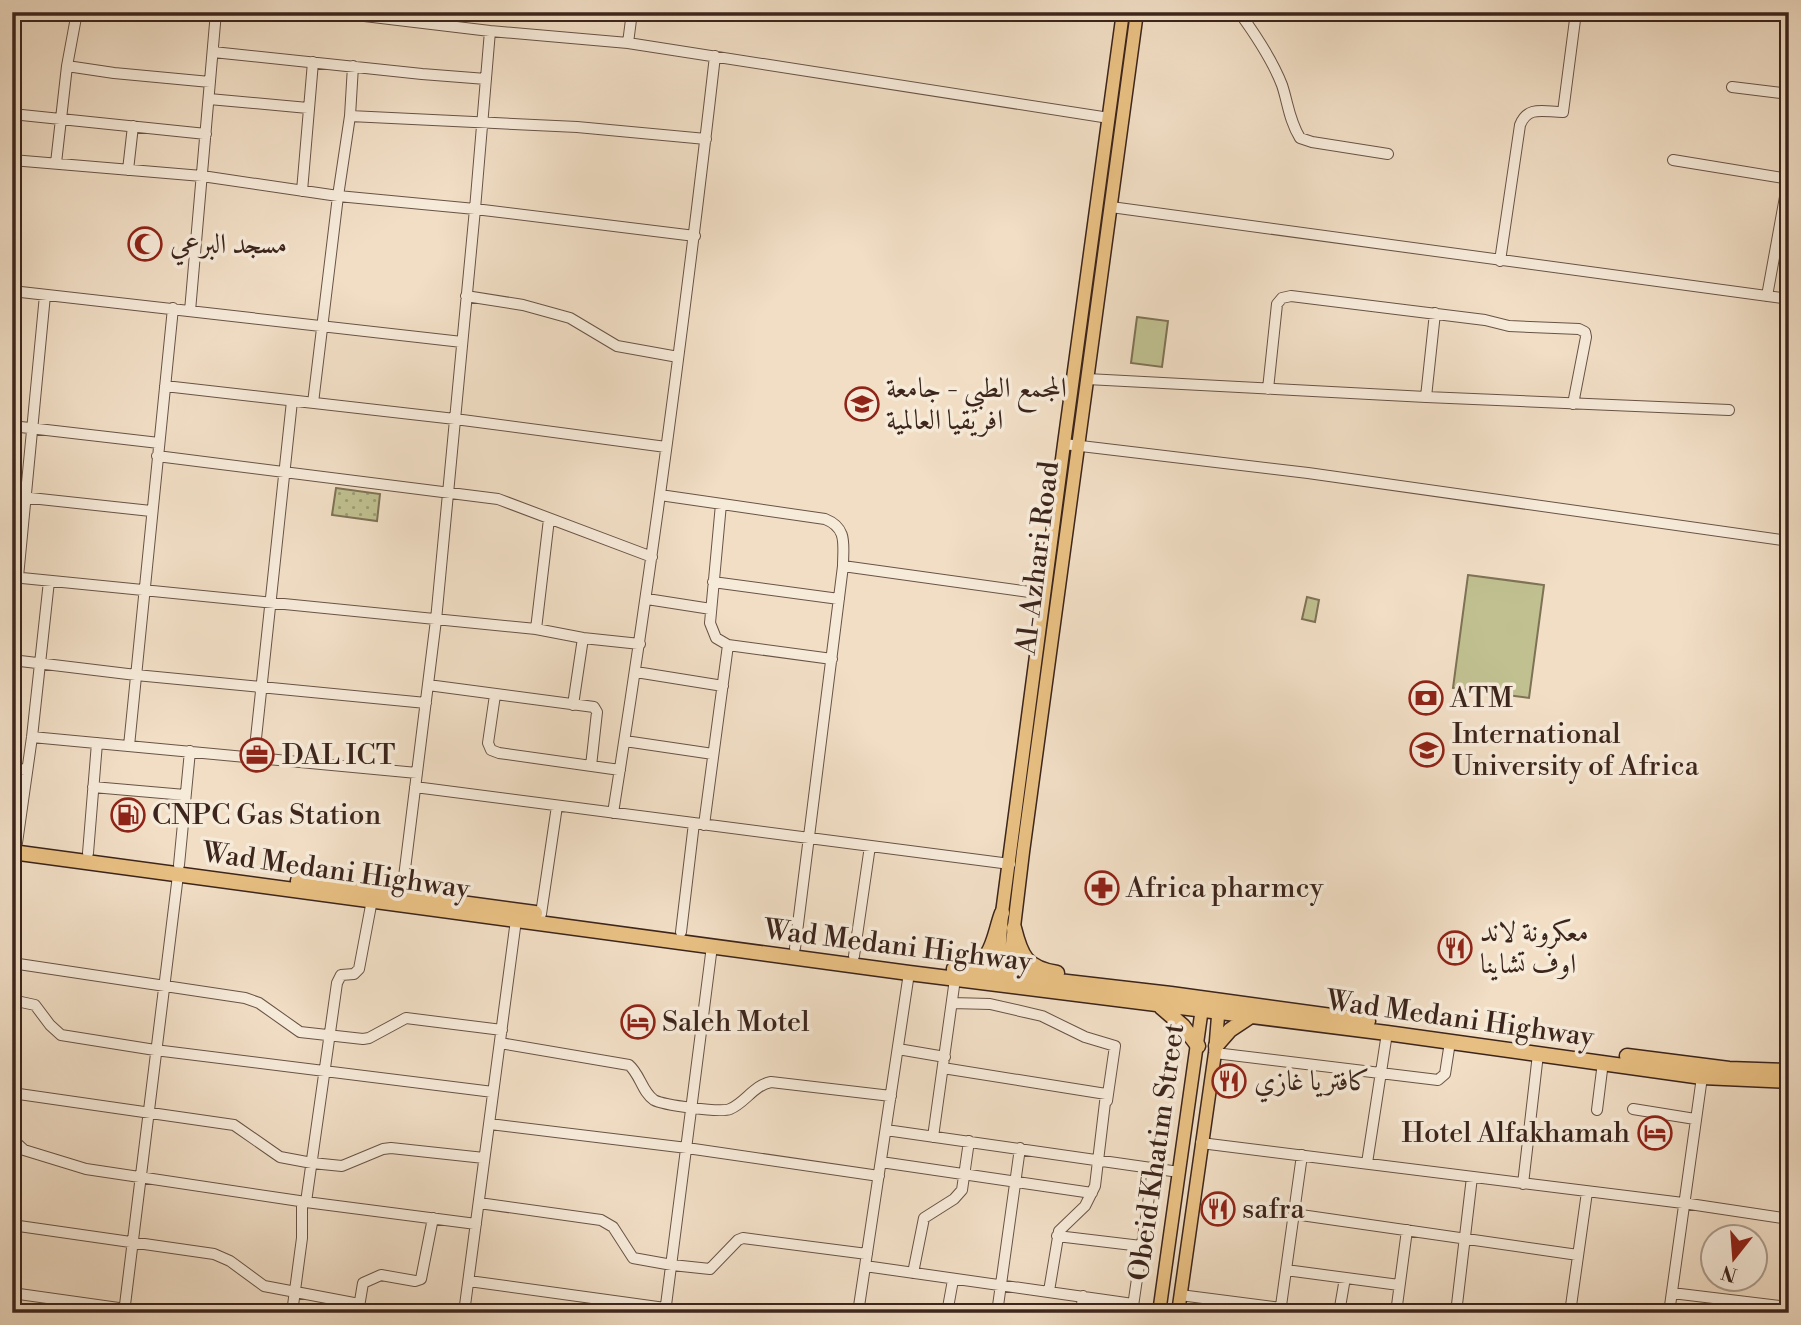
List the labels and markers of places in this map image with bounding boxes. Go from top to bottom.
mosque icon: مسجد البرعي [126,225,164,263]
place label: مسجد البرعي [170,227,287,266]
place label: المجمع الطبي - جامعة افريقيا العالمية [886,371,1067,438]
school or university icon: المجمع الطبي - جامعة افريقيا العالمية [843,385,881,423]
bank icon: ATM [1407,679,1445,717]
place label: ATM [1449,681,1513,716]
place label: International University of Africa [1452,717,1700,784]
school or university icon: International University of Africa [1408,731,1446,769]
office icon: DAL ICT [238,736,276,774]
place label: DAL ICT [282,738,395,773]
fuel station icon: CNPC Gas Station [109,796,147,834]
place label: CNPC Gas Station [152,798,382,833]
pharmacy icon: Africa pharmcy [1083,869,1121,907]
place label: Africa pharmcy [1125,871,1324,906]
place label: معكرونة لاند اوف تشاينا [1480,915,1589,982]
restaurant icon: معكرونة لاند اوف تشاينا [1436,929,1474,967]
hotel icon: Saleh Motel [619,1003,657,1041]
place label: Saleh Motel [662,1005,810,1040]
restaurant icon: كافتريا غازي [1210,1062,1248,1100]
place label: كافتريا غازي [1254,1064,1370,1103]
hotel icon: Hotel Alfakhamah [1636,1114,1674,1152]
place label: Hotel Alfakhamah [1402,1116,1630,1151]
restaurant icon: safra [1199,1190,1237,1228]
place label: safra [1242,1192,1306,1227]

